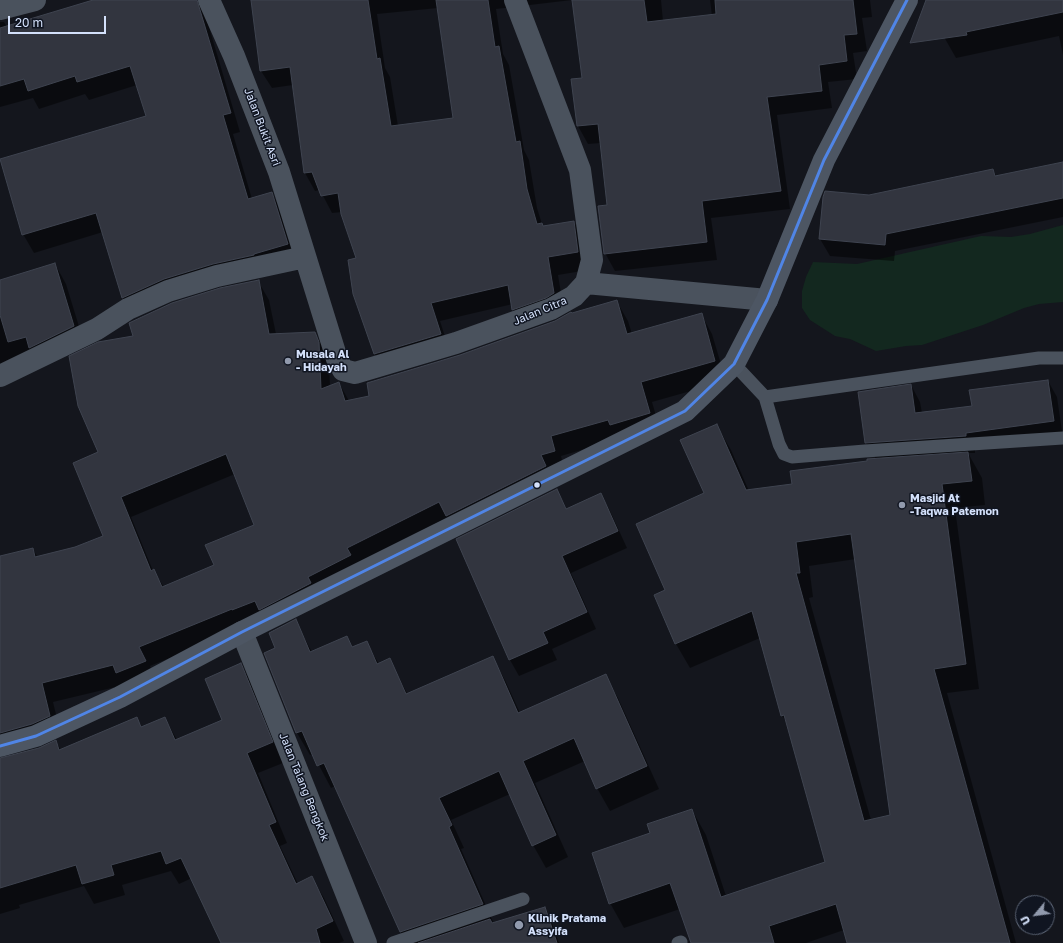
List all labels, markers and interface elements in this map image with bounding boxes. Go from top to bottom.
scale bar [10,8,108,34]
text: 20 m [15,15,43,30]
street label: Jalan Bukit Asri [241,86,283,168]
street label: Jalan Citra [511,294,569,328]
place label: Musala Al - Hidayah [296,348,349,374]
marker: Musala Al - Hidayah [283,356,293,366]
unlabelled marker [532,480,542,490]
place label: Masjid At -Taqwa Patemon [910,492,999,518]
marker: Masjid At -Taqwa Patemon [897,500,907,510]
street label: Jalan Talang Bengkok [276,731,332,843]
north arrow [1015,895,1055,935]
place label: Klinik Pratama Assyifa [528,912,606,938]
text: U [1017,914,1033,927]
marker: Klinik Pratama Assyifa [513,919,525,931]

